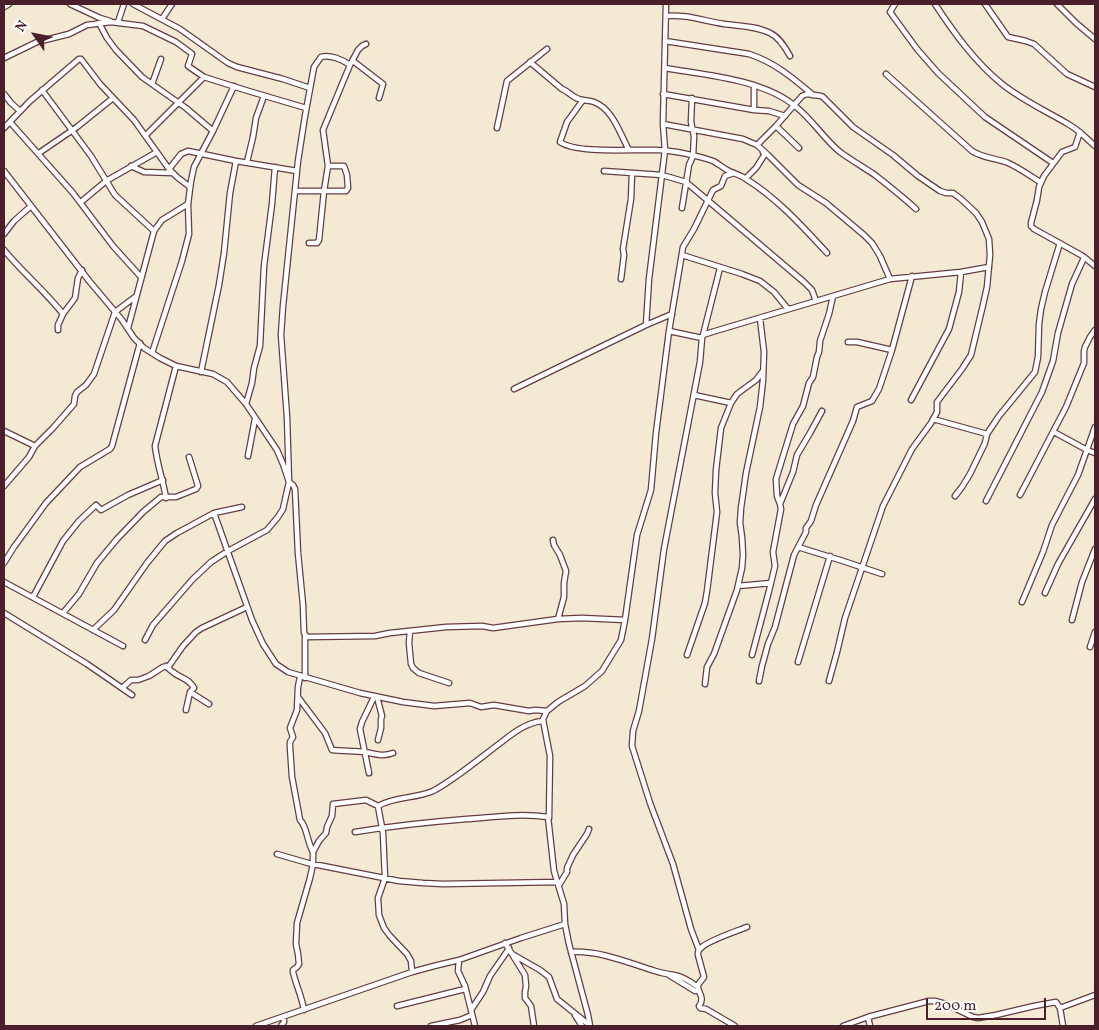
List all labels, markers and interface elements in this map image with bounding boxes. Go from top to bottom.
north arrow [10,10,60,60]
text: N [11,17,33,36]
scale bar [929,988,1049,1020]
text: 200 m [934,996,977,1017]

